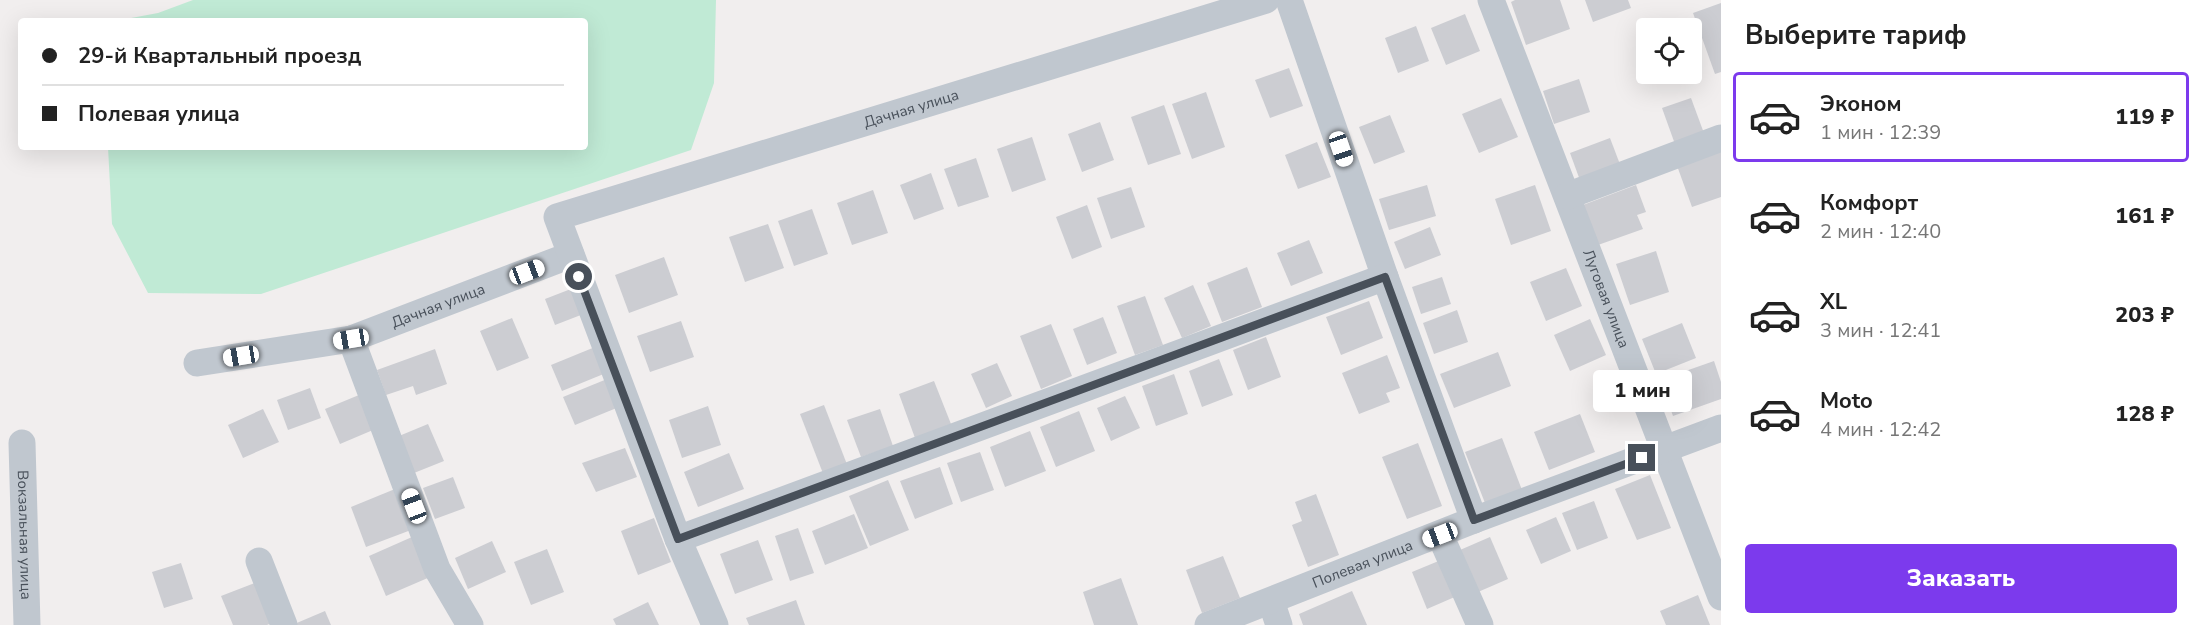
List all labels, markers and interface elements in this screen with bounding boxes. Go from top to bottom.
text: Выберите тариф [1745,17,1967,54]
map controls [1636,18,1702,84]
button: locate [1636,18,1702,84]
text: 29-й Квартальный проезд [78,41,361,71]
street label: Дачная улица [861,85,961,133]
text: Эконом [1820,89,1902,119]
icon: car [1748,90,1802,144]
text: Полевая улица [78,99,240,129]
text: 119 ₽ [2115,102,2174,132]
text: 1 мин · 12:39 [1820,119,1941,146]
car [1327,129,1355,169]
text: Комфорт [1820,188,1918,218]
icon: car [1748,189,1802,243]
text: 161 ₽ [2115,201,2174,231]
text: 2 мин · 12:40 [1820,218,1941,245]
street label: Луговая улица [1578,246,1634,351]
car [507,257,547,287]
route start [565,263,592,290]
street label: Дачная улица [388,279,488,333]
text: XL [1820,287,1847,317]
icon: car [1748,288,1802,342]
text: 203 ₽ [2115,300,2174,330]
text: 3 мин · 12:41 [1820,317,1941,344]
car [332,327,370,351]
car [222,344,260,368]
callout: 1 мин [1592,371,1692,413]
text: 1 мин [1614,377,1671,404]
text: Moto [1820,386,1873,416]
icon: car [1748,387,1802,441]
text: 128 ₽ [2115,399,2174,429]
text: 4 мин · 12:42 [1820,416,1941,443]
route end [1628,444,1655,471]
street label: Вокзальная улица [13,470,36,600]
car [399,486,429,526]
car [1420,520,1460,550]
street label: Полевая улица [1309,535,1416,593]
button: Заказать [1745,544,2177,613]

